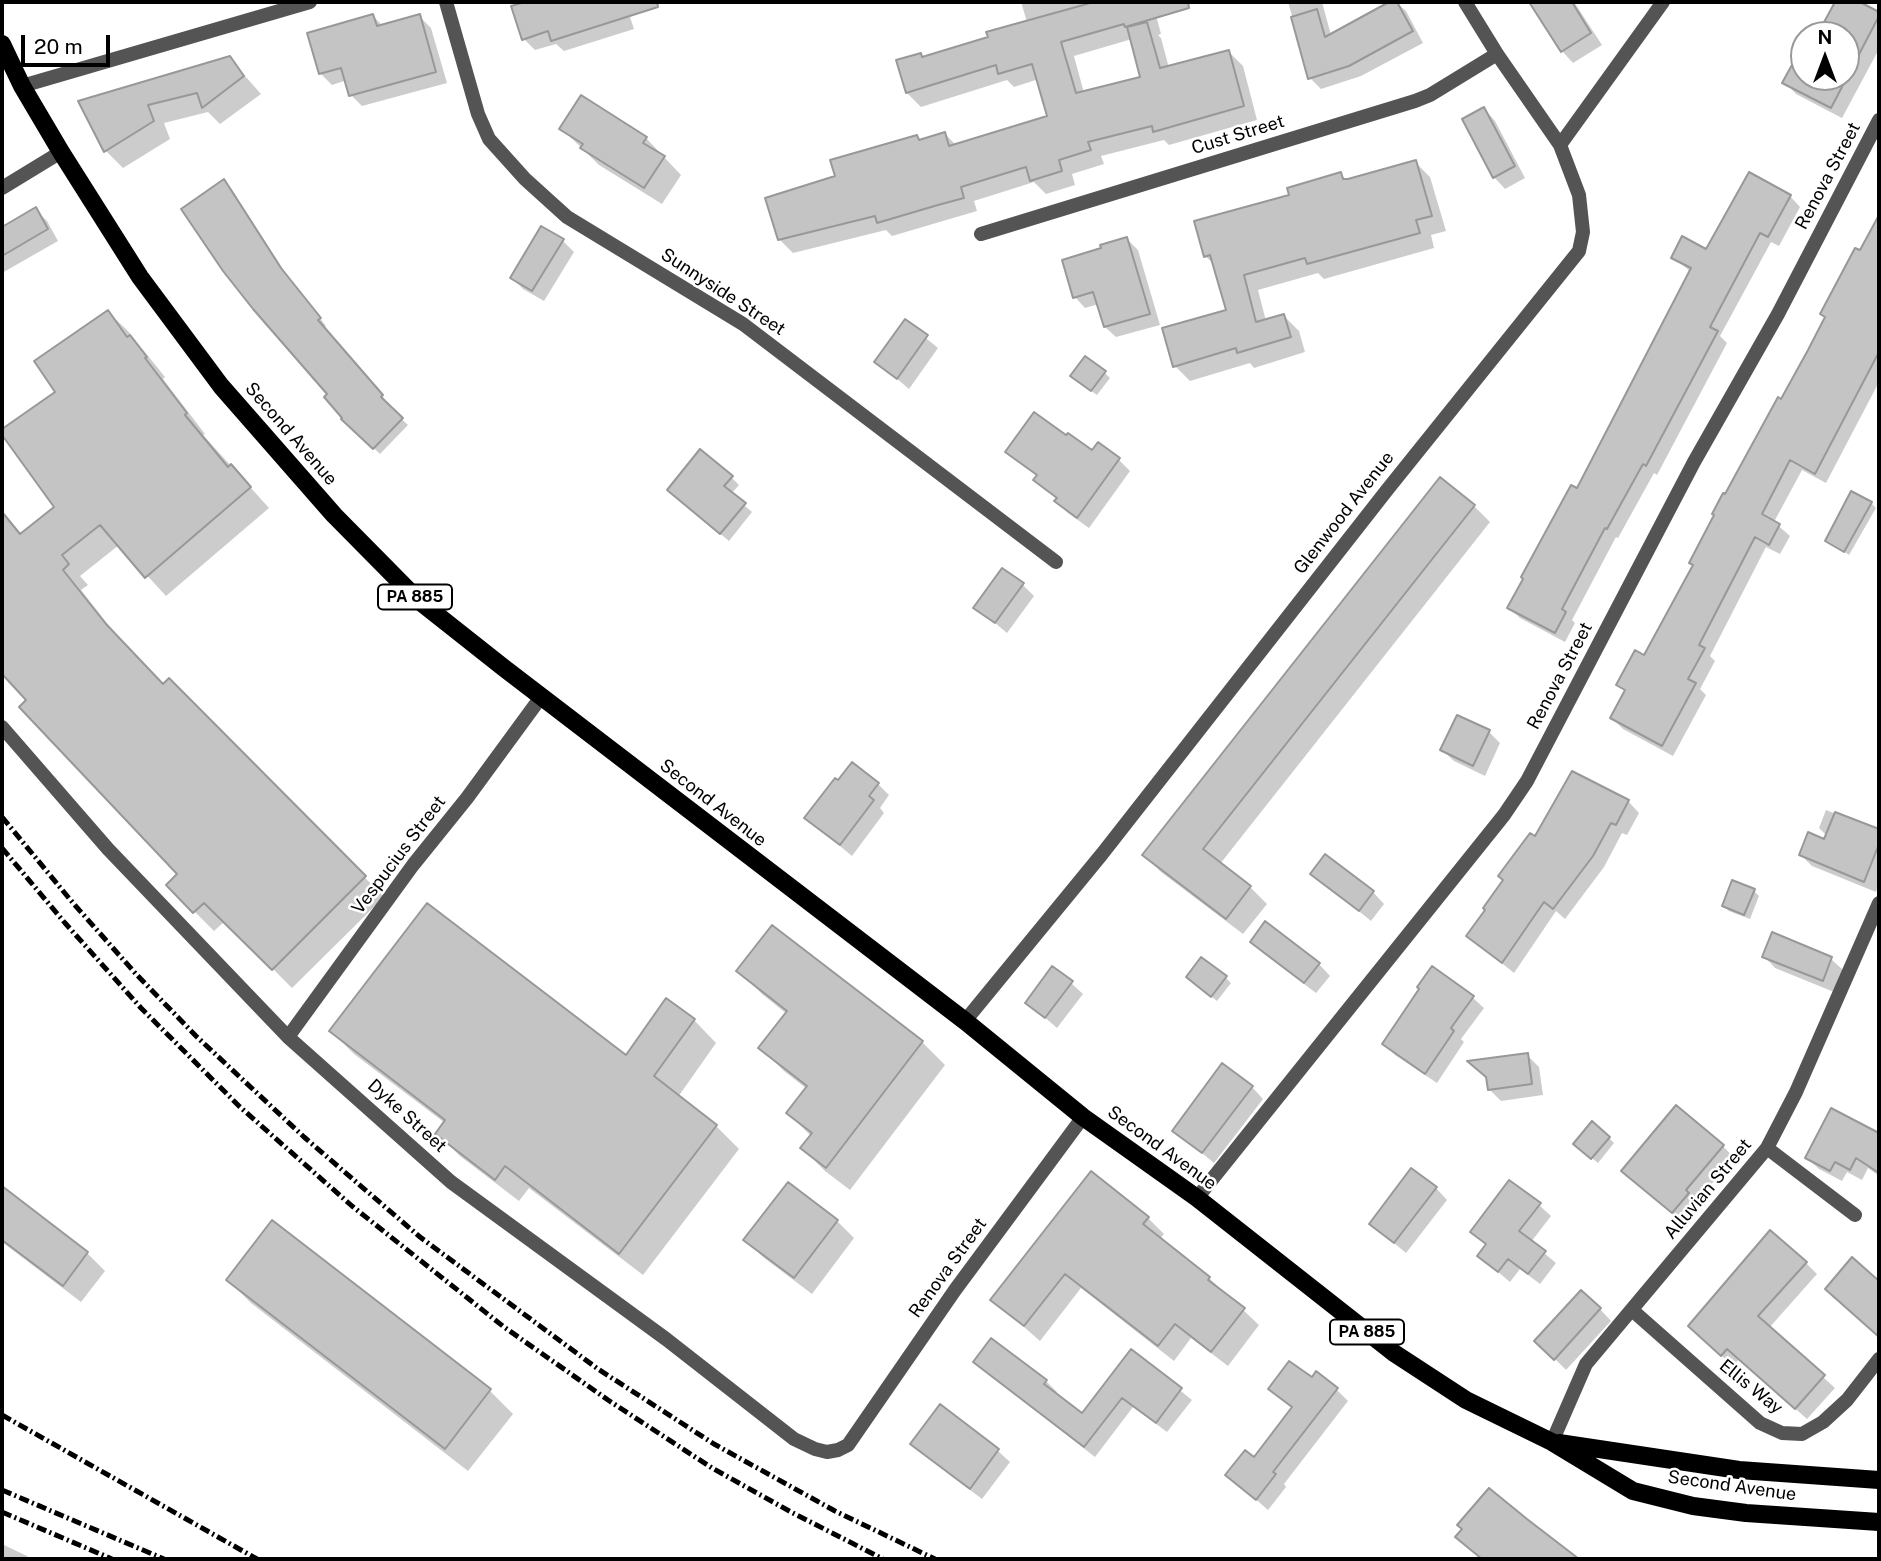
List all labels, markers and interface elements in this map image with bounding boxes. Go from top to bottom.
scale bar [24,21,114,65]
north arrow [1790,21,1860,91]
text: N [1818,26,1832,48]
text: 20 m [34,34,83,59]
street label: Cust Street [1189,111,1287,159]
street label: Renova Street [1791,119,1865,233]
street label: Sunnyside Street [657,244,789,340]
street label: Second Avenue [240,378,342,490]
street label: Glenwood Avenue [1289,447,1399,579]
road number: PA 885 [378,584,452,610]
street label: Renova Street [1523,619,1597,733]
street label: Second Avenue [655,755,771,851]
street label: Vespucius Street [348,792,450,918]
street label: Dyke Street [363,1075,451,1157]
street label: Second Avenue [1103,1101,1221,1195]
street label: Alluvian Street [1660,1134,1756,1244]
street label: Renova Street [905,1214,991,1322]
road number: PA 885 [1330,1320,1404,1344]
street label: Ellis Way [1715,1355,1787,1419]
street label: Second Avenue [1666,1466,1798,1506]

